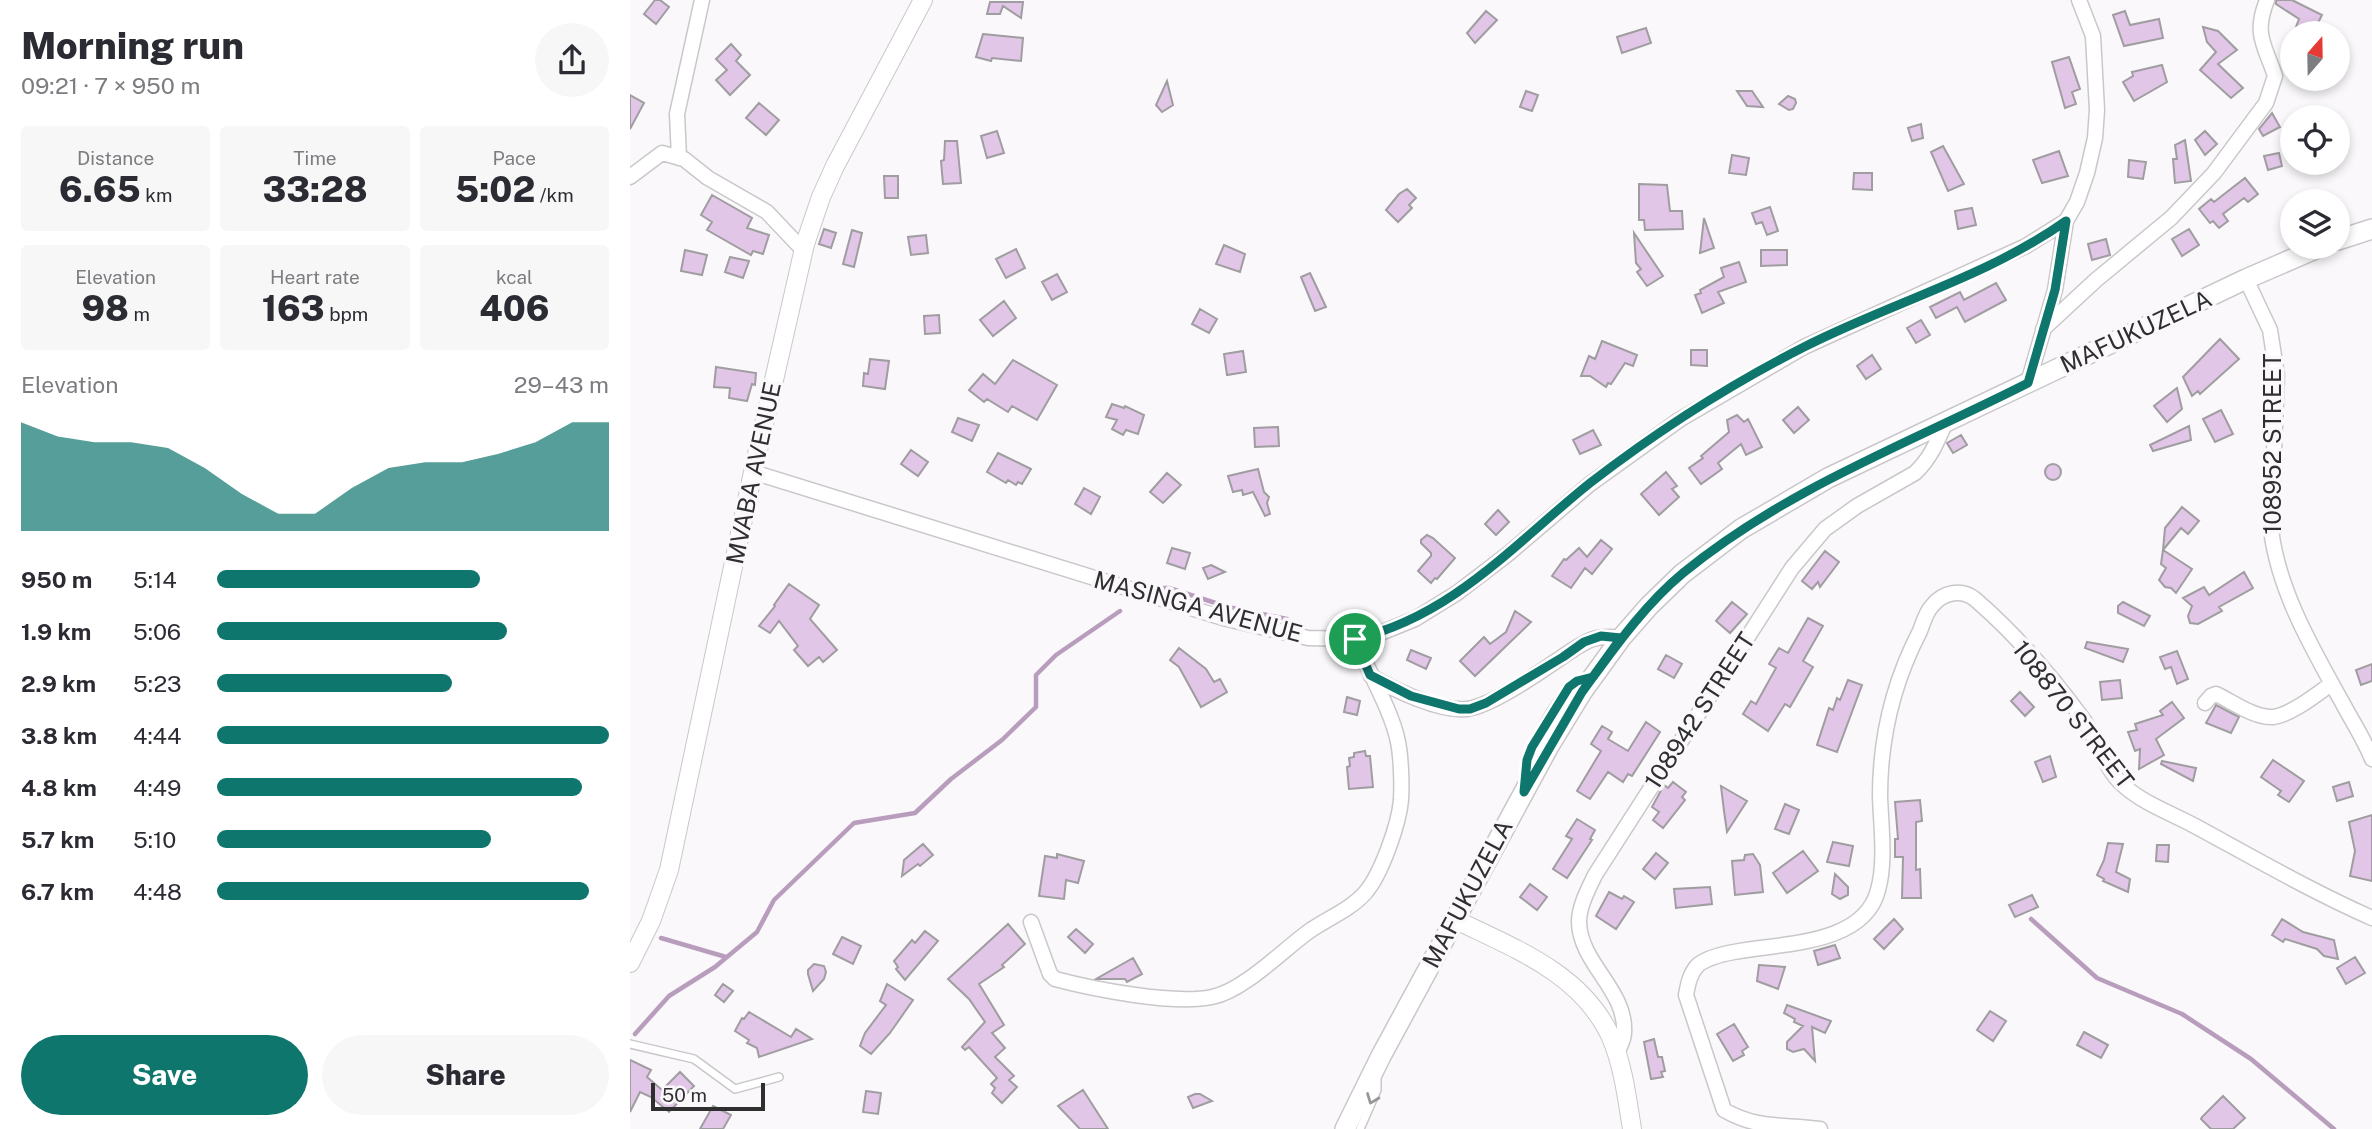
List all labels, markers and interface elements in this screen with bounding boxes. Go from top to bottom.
north arrow [2280,21,2350,91]
map controls [2280,21,2350,259]
text: Morning run [21,23,244,68]
button: share [535,23,609,97]
text: 09:21 · 7 × 950 m [21,72,200,99]
button: locate [2280,105,2350,175]
text: Distance [77,147,154,169]
text: Time [293,147,337,169]
text: Pace [493,147,536,169]
text: 6.65 [59,169,141,210]
text: 33:28 [262,169,368,210]
text: 5:02 [455,169,535,210]
text: km [141,184,172,206]
text: /km [535,184,574,206]
button: layers [2280,189,2350,259]
text: Elevation [75,266,156,288]
text: Heart rate [270,266,360,288]
text: kcal [496,266,533,288]
street label: MAFUKUZELA [2055,284,2216,378]
text: 98 [81,288,129,329]
text: 163 [262,288,325,329]
text: 406 [479,288,549,329]
text: m [129,303,150,325]
text: bpm [325,303,368,325]
street label: 108952 STREET [2258,354,2286,534]
text: Elevation [21,371,119,398]
text: 29–43 m [514,371,609,398]
street label: MVABA AVENUE [720,379,786,567]
street label: MASINGA AVENUE [1091,565,1306,647]
text: 950 m [21,566,92,593]
text: 5:14 [133,566,177,593]
pin [1325,609,1385,669]
text: 1.9 km [21,618,91,645]
text: 5:06 [133,618,181,645]
icon: arrive [1336,620,1374,658]
street label: 108942 STREET [1638,627,1760,794]
street label: 108870 STREET [2007,635,2140,794]
text: 2.9 km [21,670,96,697]
text: 5:23 [133,670,182,697]
text: 3.8 km [21,722,97,749]
text: 4:44 [133,722,181,749]
text: 4.8 km [21,774,97,801]
text: 4:49 [133,774,181,801]
street label: MAFUKUZELA [1416,815,1518,972]
text: 5.7 km [21,826,94,853]
text: 5:10 [133,826,176,853]
text: 6.7 km [21,878,94,905]
text: 4:48 [133,878,182,905]
button: Save [21,1035,308,1115]
button: Share [322,1035,609,1115]
scale bar [651,1080,765,1112]
text: 50 m [662,1084,707,1106]
one-way arrow [1367,1092,1381,1104]

